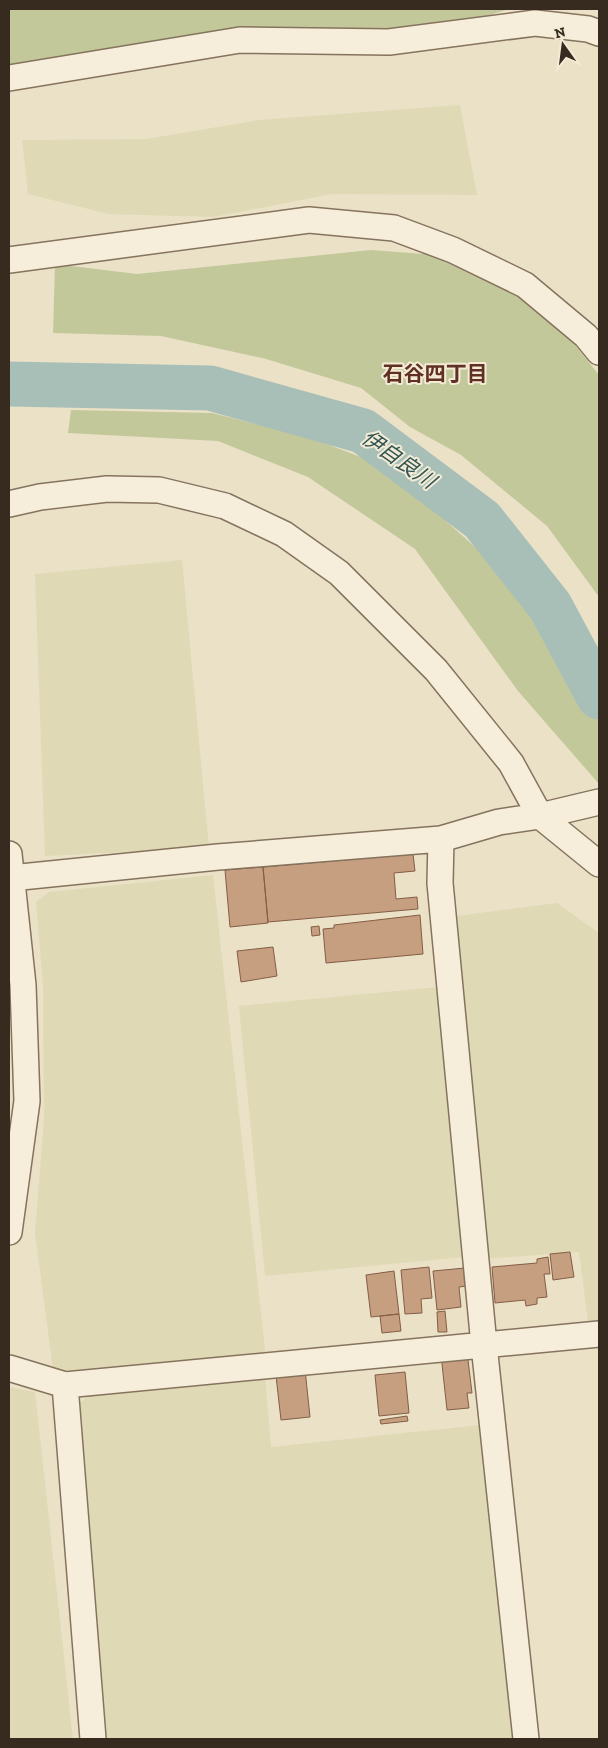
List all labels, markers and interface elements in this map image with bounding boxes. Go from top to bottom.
north arrow [538,20,588,70]
text: N [553,23,568,42]
district label: 石谷四丁目 [383,361,488,386]
water label: 伊自良川 [357,425,442,494]

